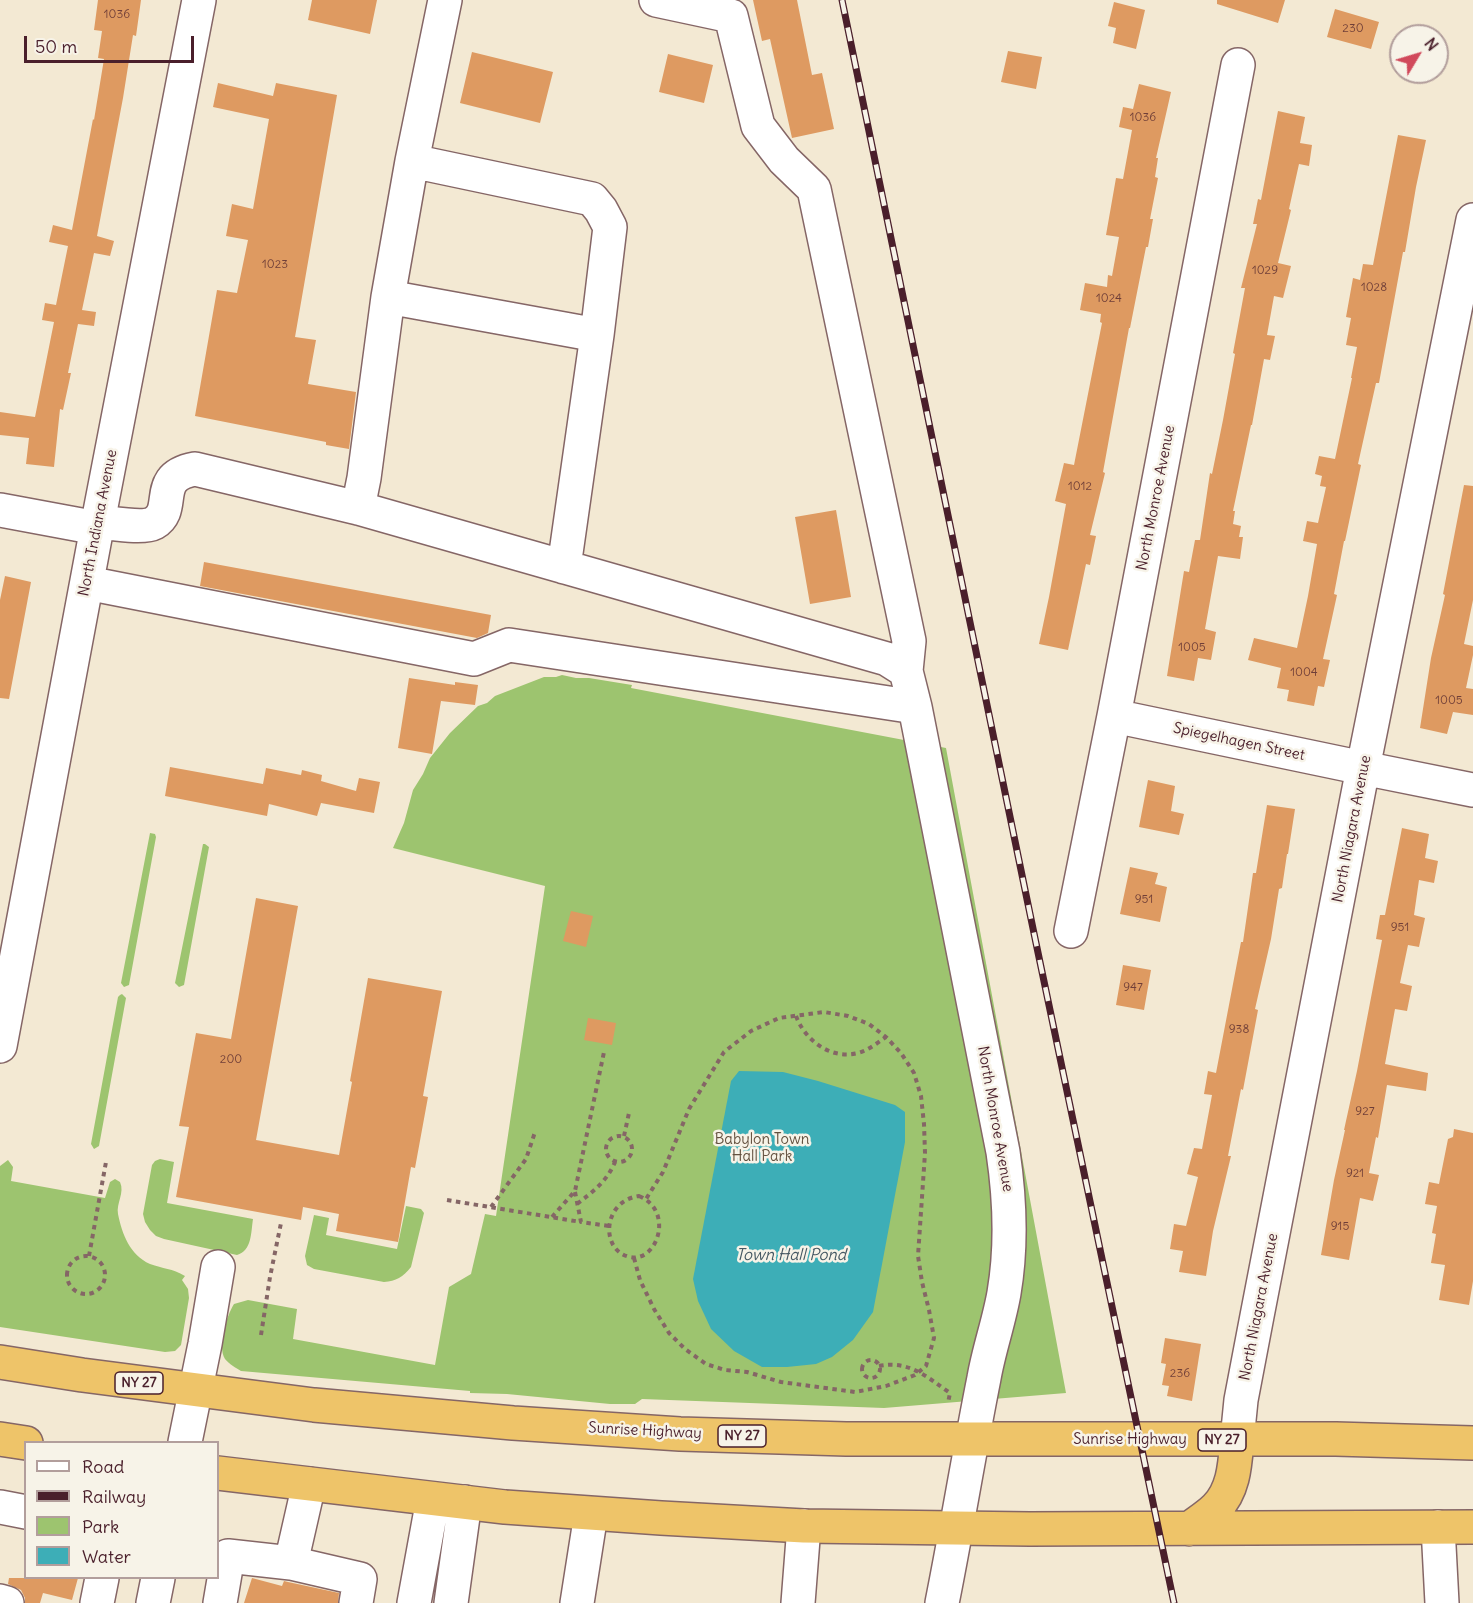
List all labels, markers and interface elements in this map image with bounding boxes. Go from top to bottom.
house number: 1036 [104,8,130,22]
house number: 230 [1342,22,1364,36]
scale bar [27,24,196,62]
north arrow [1389,24,1449,84]
text: N [1420,34,1443,55]
text: 50 m [35,35,77,58]
house number: 1036 [1130,111,1156,125]
house number: 1023 [262,258,288,272]
house number: 1029 [1252,264,1278,278]
house number: 1028 [1361,281,1387,295]
house number: 1024 [1096,292,1122,306]
street label: North Monroe Avenue [1133,424,1179,572]
street label: North Indiana Avenue [75,448,121,598]
house number: 1012 [1068,480,1092,494]
house number: 1005 [1178,641,1206,655]
house number: 1004 [1290,666,1318,680]
house number: 1005 [1435,694,1463,708]
street label: Spiegelhagen Street [1172,719,1306,765]
street label: North Niagara Avenue [1329,754,1375,904]
house number: 951 [1135,893,1153,907]
house number: 951 [1391,921,1409,935]
house number: 947 [1123,981,1143,995]
house number: 938 [1229,1023,1249,1037]
street label: North Monroe Avenue [973,1045,1017,1193]
house number: 200 [220,1053,242,1067]
house number: 927 [1355,1105,1375,1119]
park label: Babylon Town Hall Park [714,1131,810,1166]
house number: 921 [1346,1167,1364,1181]
house number: 915 [1331,1220,1349,1234]
street label: North Niagara Avenue [1236,1232,1282,1382]
water label: Town Hall Pond [736,1245,846,1265]
house number: 236 [1170,1367,1190,1381]
road number: NY 27 [115,1372,163,1394]
street label: Sunrise Highway [588,1419,702,1443]
road number: NY 27 [718,1425,766,1447]
road number: NY 27 [1198,1429,1246,1451]
street label: Sunrise Highway [1073,1431,1187,1449]
legend [24,1441,219,1579]
text: Road [82,1455,124,1478]
text: Railway [82,1485,146,1508]
text: Park [82,1515,119,1538]
text: Water [82,1545,131,1568]

